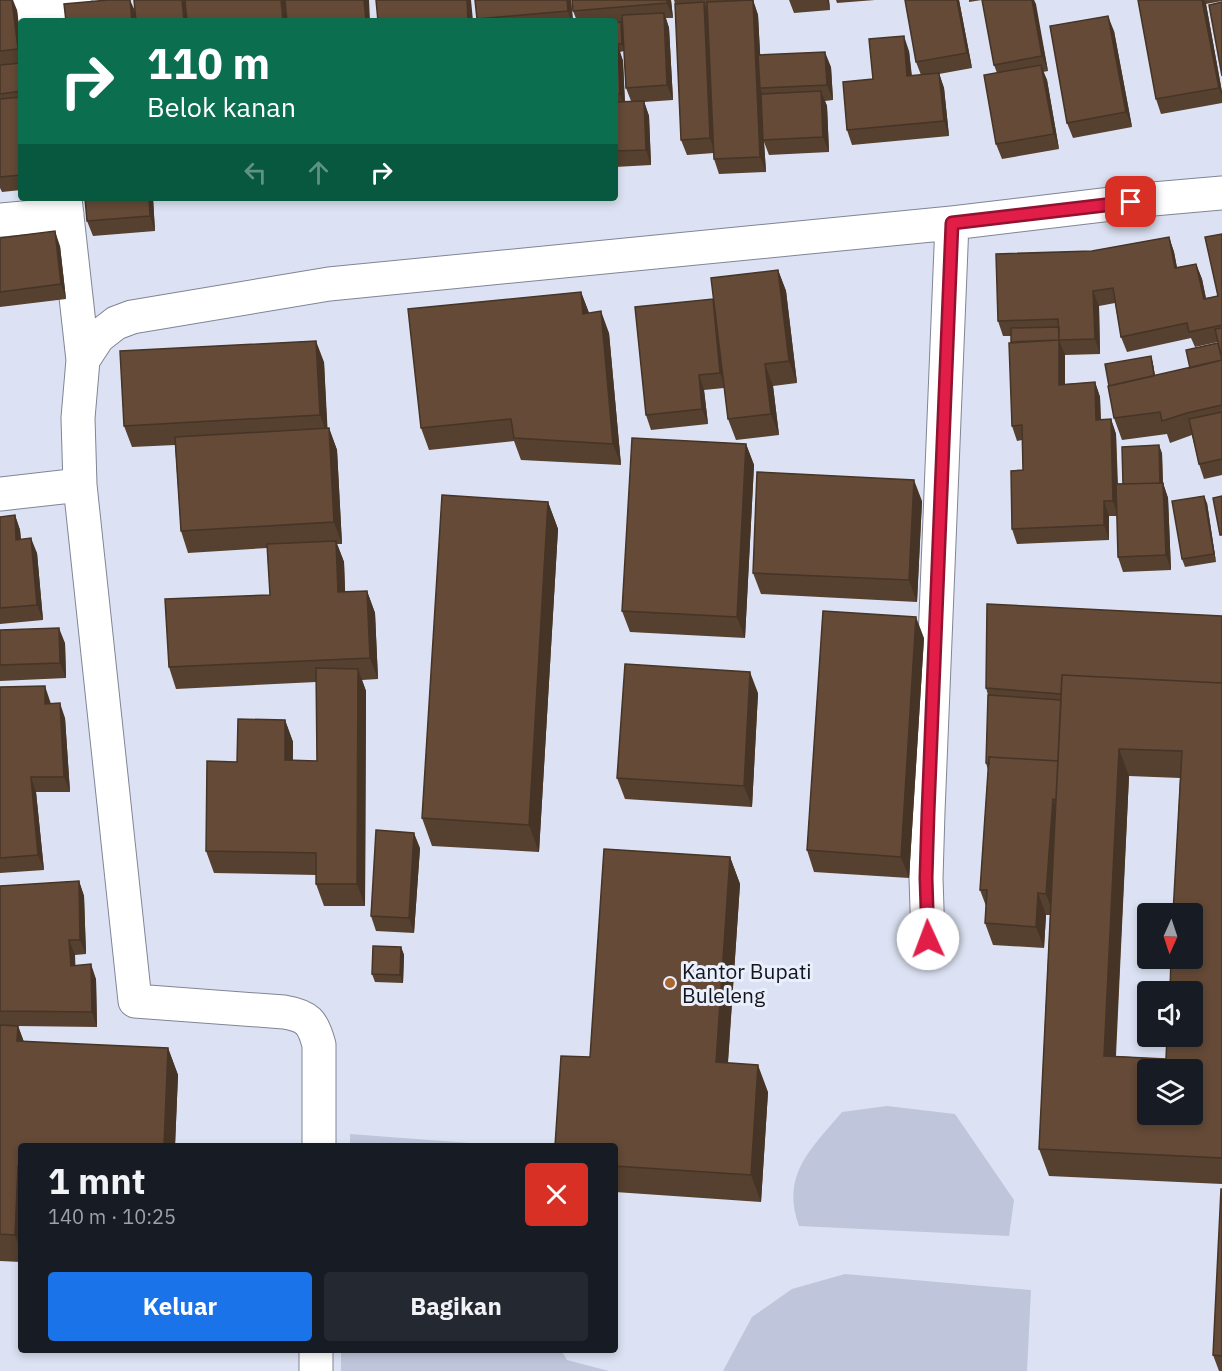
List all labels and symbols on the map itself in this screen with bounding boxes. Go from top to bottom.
pin [1105,176,1156,227]
north arrow [1137,903,1203,969]
position arrow [896,907,960,971]
place label: Kantor Bupati Buleleng [682,957,812,1009]
marker: Kantor Bupati Buleleng [663,976,677,990]

